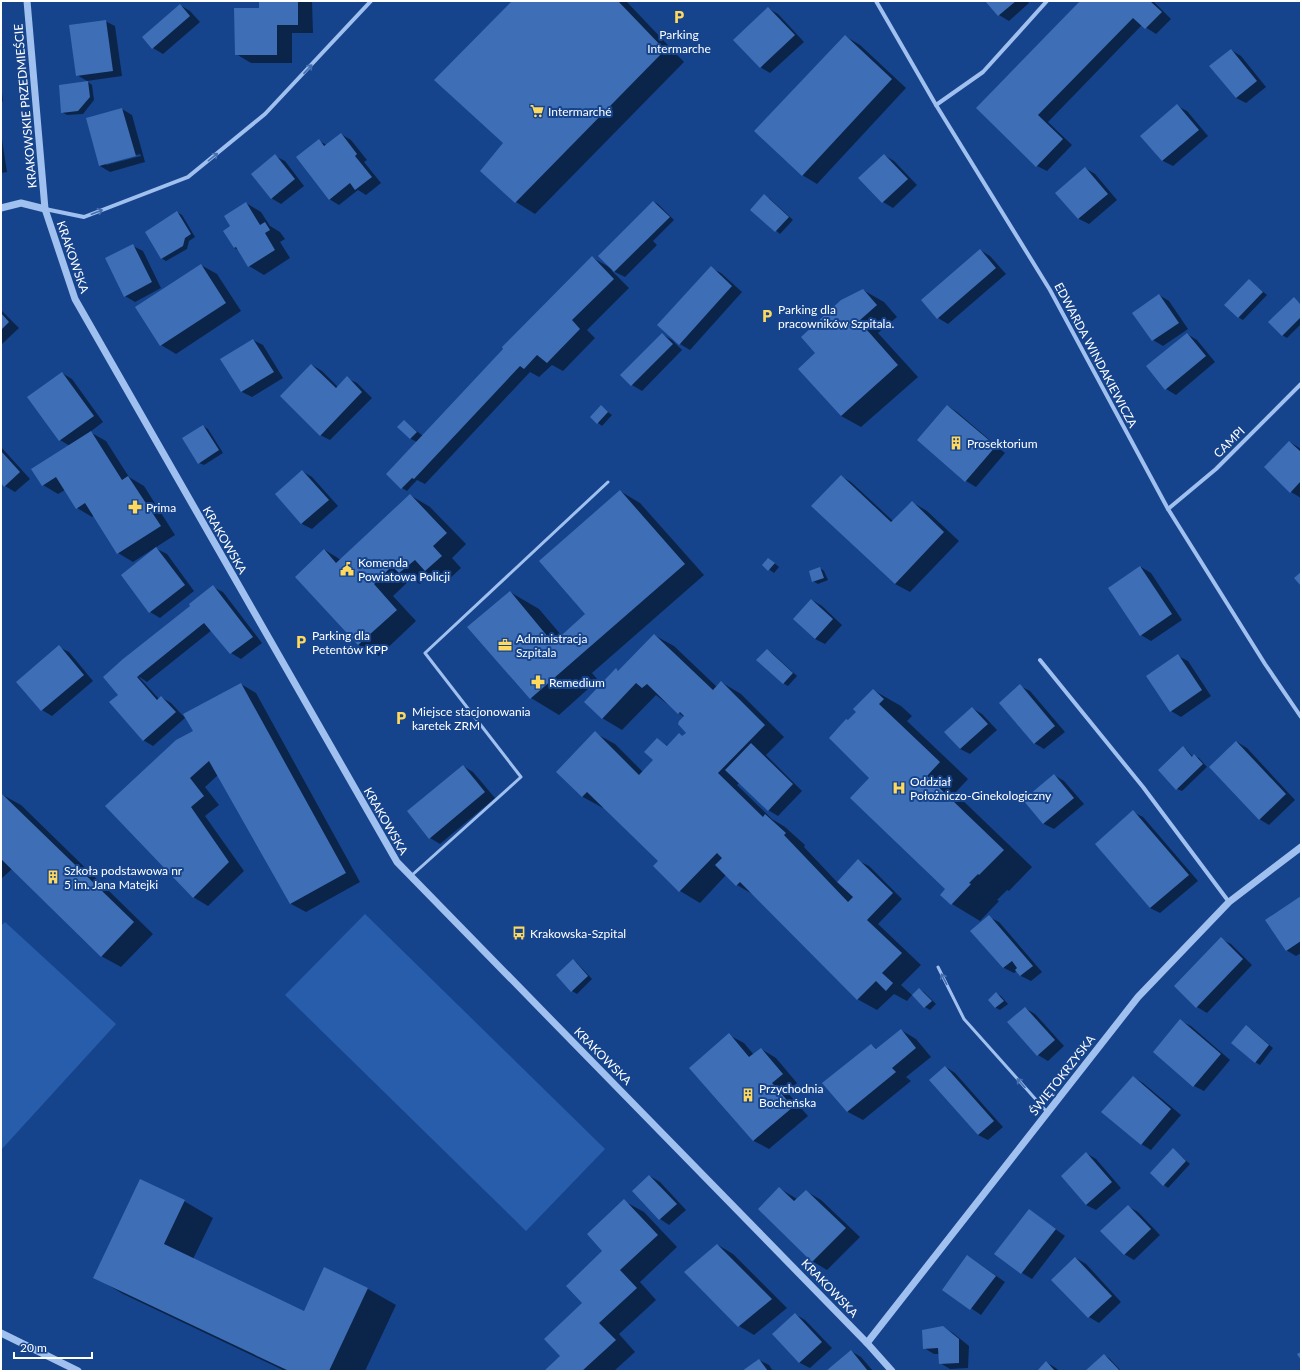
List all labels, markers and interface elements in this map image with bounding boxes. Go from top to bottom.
parking icon: Parking Intermarche [671,9,687,25]
street label: KRAKOWSKIE PRZEDMIEŚCIE [10,23,40,189]
place label: Parking Intermarche [647,27,711,56]
one-way arrow [303,64,313,74]
supermarket icon: Intermarché [529,103,545,119]
place label: Intermarché [548,104,612,119]
one-way arrow [207,152,218,161]
one-way arrow [90,208,102,216]
street label: KRAKOWSKA [54,219,93,296]
street label: EDWARDA WINDAKIEWICZA [1051,280,1141,431]
place label: Parking dla pracowników Szpitala. [778,302,894,331]
parking icon: Parking dla pracowników Szpitala. [759,308,775,324]
street label: CAMPI [1210,423,1248,461]
building icon: Prosektorium [948,435,964,451]
place label: Prosektorium [967,436,1038,451]
pharmacy icon: Prima [127,499,143,515]
place label: Prima [146,500,176,515]
street label: KRAKOWSKA [200,504,251,577]
place label: Komenda Powiatowa Policji [358,555,450,584]
public building icon: Komenda Powiatowa Policji [339,561,355,577]
place label: Parking dla Petentów KPP [312,628,388,657]
place label: Administracja Szpitala [516,631,587,660]
parking icon: Parking dla Petentów KPP [293,634,309,650]
office icon: Administracja Szpitala [497,637,513,653]
pharmacy icon: Remedium [530,674,546,690]
place label: Remedium [549,675,605,690]
place label: Miejsce stacjonowania karetek ZRM [412,704,531,733]
parking icon: Miejsce stacjonowania karetek ZRM [393,710,409,726]
place label: Oddział Położniczo-Ginekologiczny [910,774,1052,803]
hospital icon: Oddział Położniczo-Ginekologiczny [891,780,907,796]
street label: KRAKOWSKA [361,785,412,858]
place label: Szkoła podstawowa nr 5 im. Jana Matejki [64,863,183,892]
building icon: Szkoła podstawowa nr 5 im. Jana Matejki [45,869,61,885]
bus stop icon: Krakowska-Szpital [511,925,527,941]
place label: Krakowska-Szpital [530,926,626,941]
one-way arrow [940,974,947,986]
street label: KRAKOWSKA [571,1024,636,1089]
street label: ŚWIĘTOKRZYSKA [1026,1031,1099,1118]
one-way arrow [1017,1077,1026,1088]
place label: Przychodnia Bocheńska [759,1081,823,1110]
building icon: Przychodnia Bocheńska [740,1087,756,1103]
street label: KRAKOWSKA [798,1256,862,1321]
scale bar [14,1334,92,1360]
text: 20 m [20,1340,47,1355]

